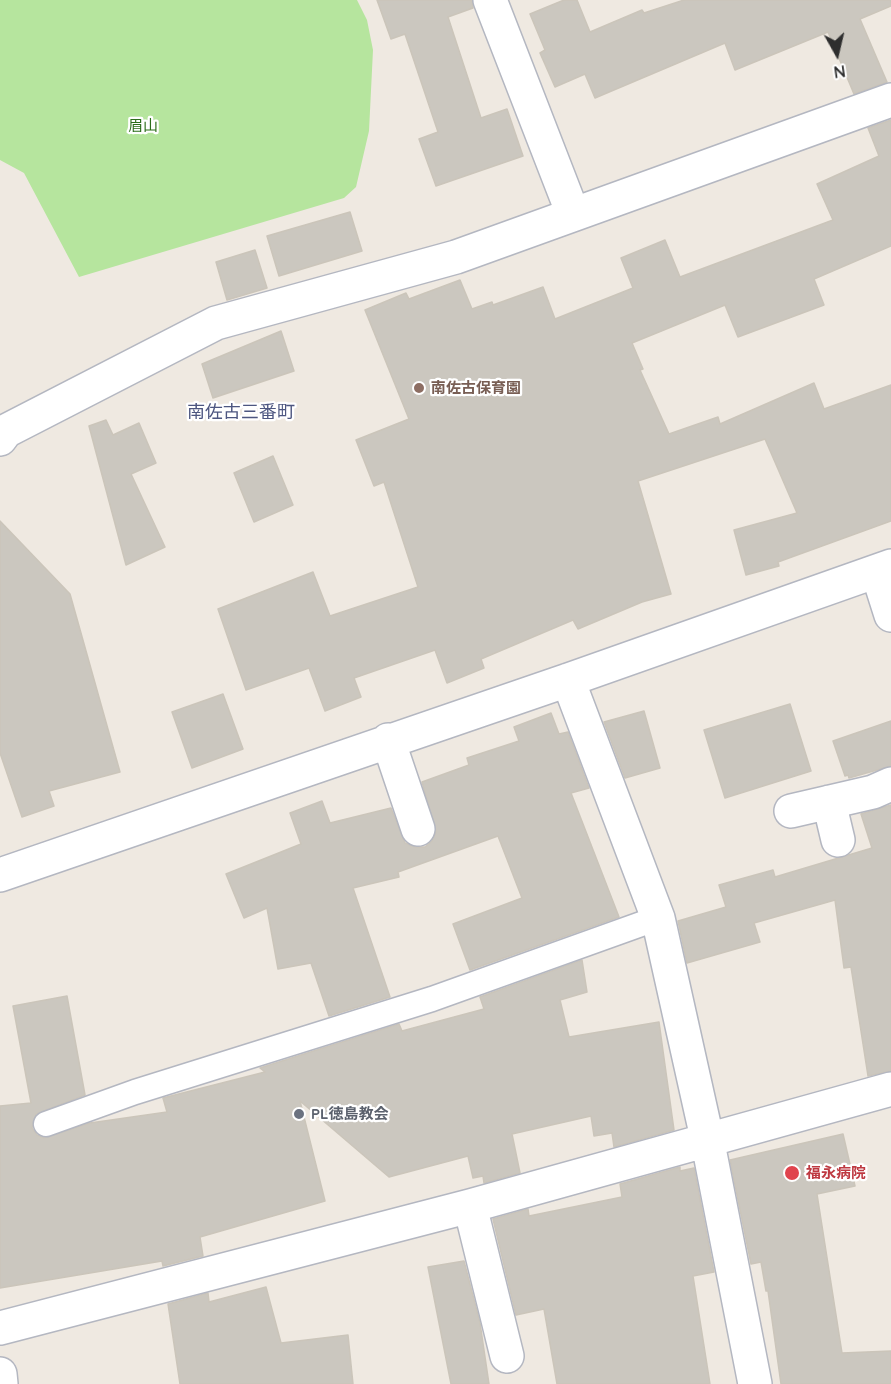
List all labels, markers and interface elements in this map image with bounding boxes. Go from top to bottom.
north arrow [807,24,867,84]
text: N [832,61,847,83]
park label: 眉山 [128,117,158,135]
place label: 南佐古保育園 [431,379,521,397]
marker: 南佐古保育園 [412,381,426,395]
district label: 南佐古三番町 [187,402,295,424]
place label: PL徳島教会 [311,1105,388,1123]
marker: PL徳島教会 [292,1107,306,1121]
marker: 福永病院 [783,1164,801,1182]
place label: 福永病院 [806,1164,866,1182]

